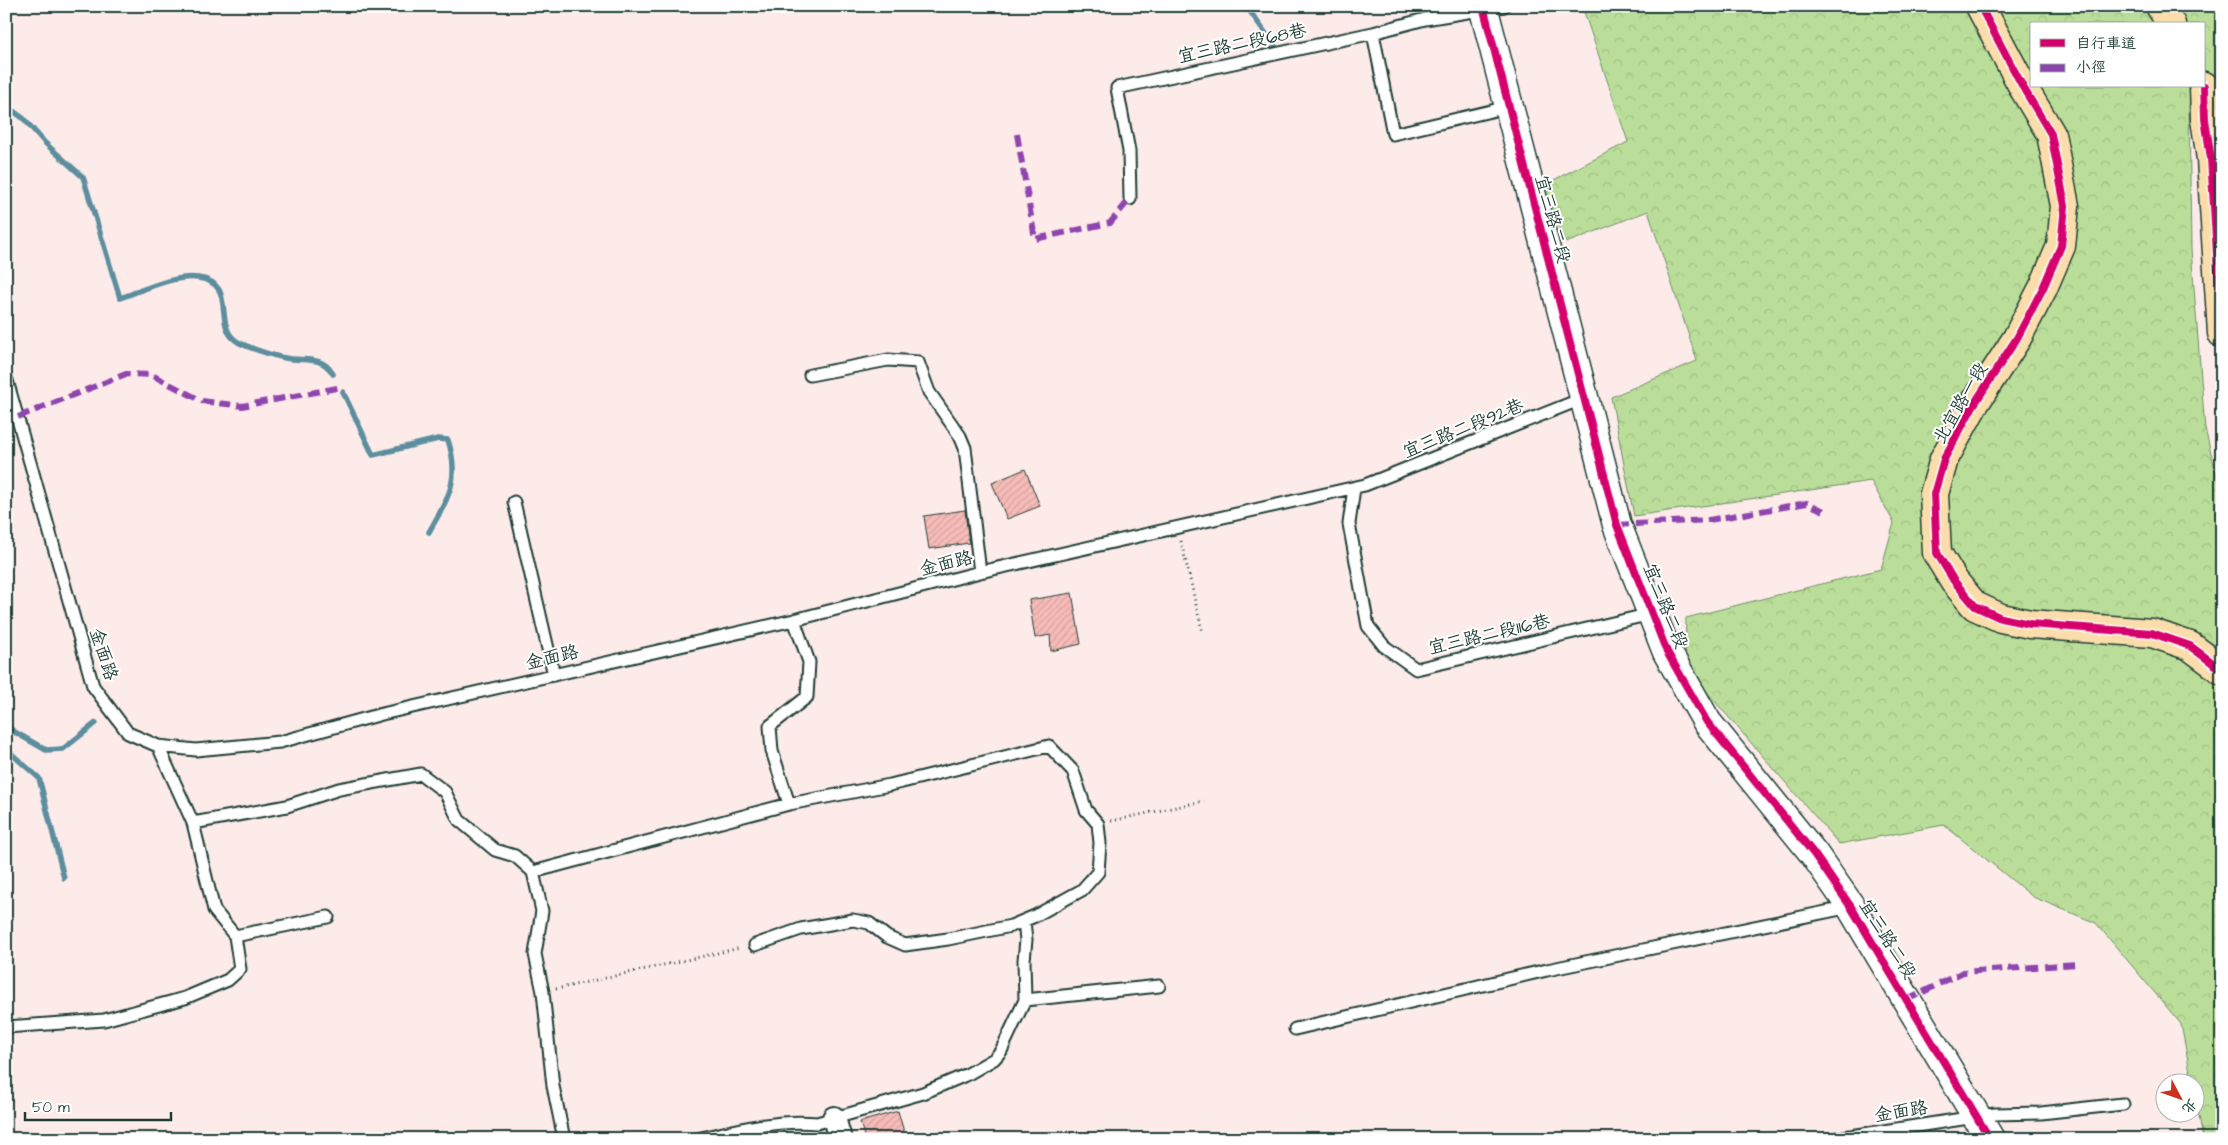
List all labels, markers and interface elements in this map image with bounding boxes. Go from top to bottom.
street label: 宜三路二段68巷 [1175,18,1309,69]
legend [2030,22,2206,88]
text: 自行車道 [2076,33,2136,54]
text: 小徑 [2076,57,2106,78]
street label: 宜三路二段 [1529,172,1576,266]
street label: 北宜路一段 [1927,358,1994,448]
street label: 宜三路二段92巷 [1399,393,1527,464]
street label: 金面路 [917,545,975,582]
street label: 宜三路二段 [1637,560,1694,653]
street label: 宜三路二段116巷 [1426,608,1552,661]
street label: 金面路 [83,625,124,684]
street label: 金面路 [523,639,581,676]
street label: 宜三路二段 [1853,894,1922,984]
north arrow [2156,1072,2206,1122]
scale bar [25,1090,171,1122]
text: 北 [2177,1094,2201,1118]
street label: 金面路 [1872,1095,1930,1128]
text: 50 m [32,1097,70,1118]

